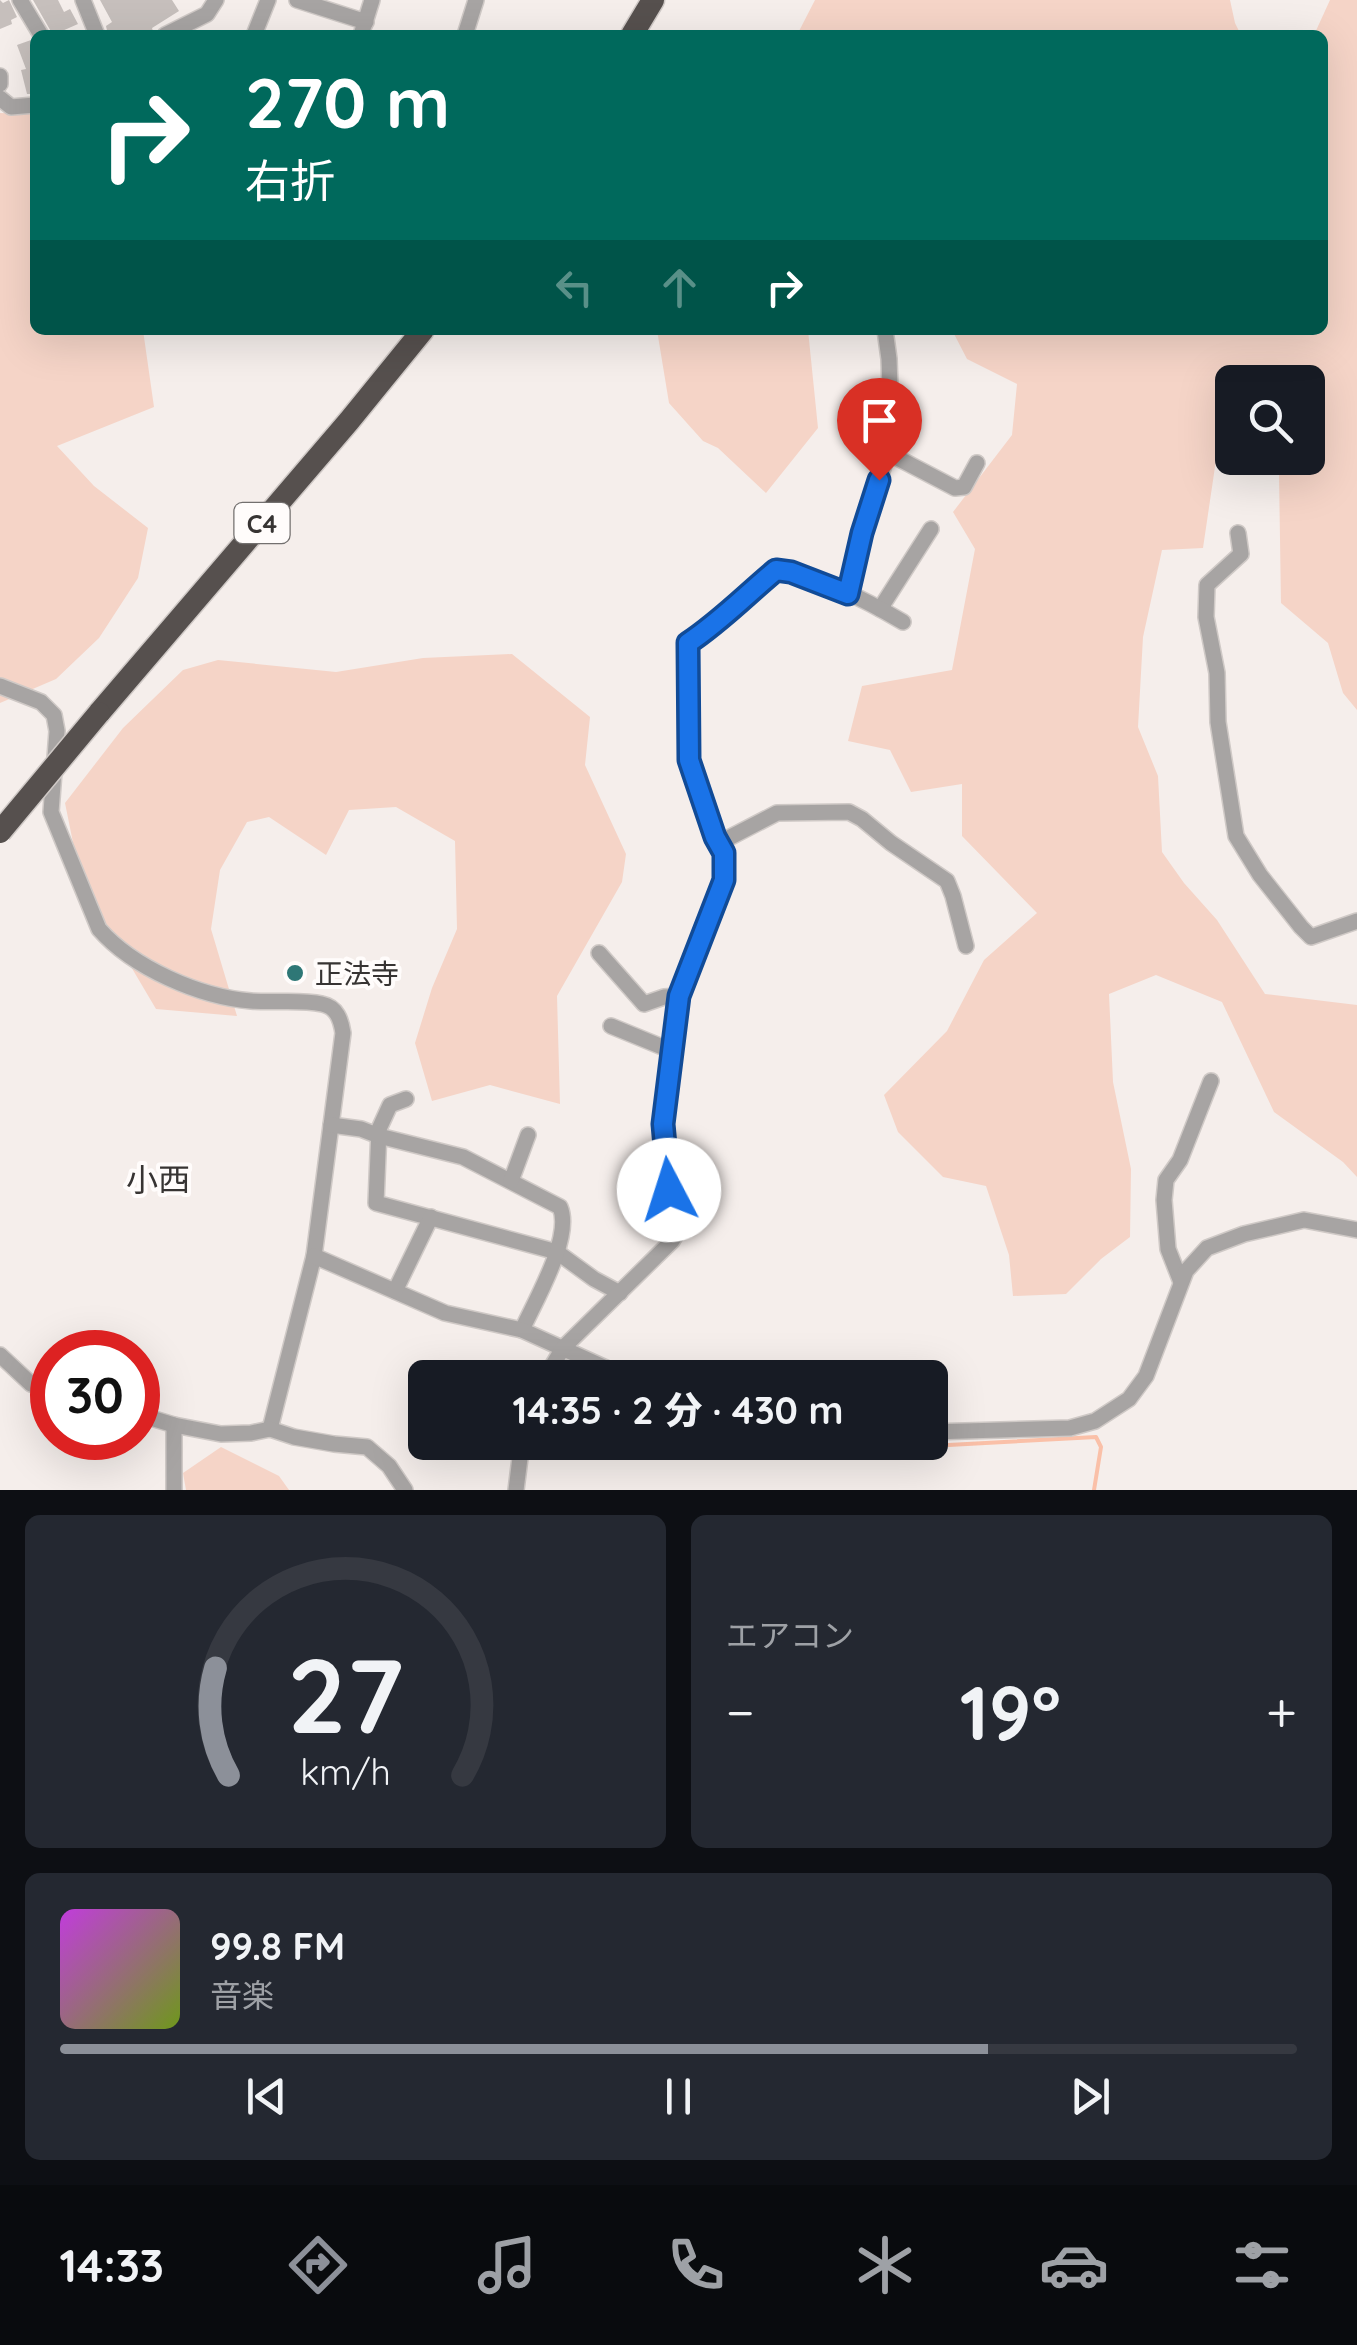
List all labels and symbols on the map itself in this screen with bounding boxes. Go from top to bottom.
pin [837,378,922,481]
road number: C4 [234,503,290,543]
place label: 正法寺 [315,956,399,991]
marker: 正法寺 [284,962,306,984]
position arrow [617,1138,721,1242]
district label: 小西 [126,1159,190,1199]
speed limit sign: 30 [30,1330,160,1460]

